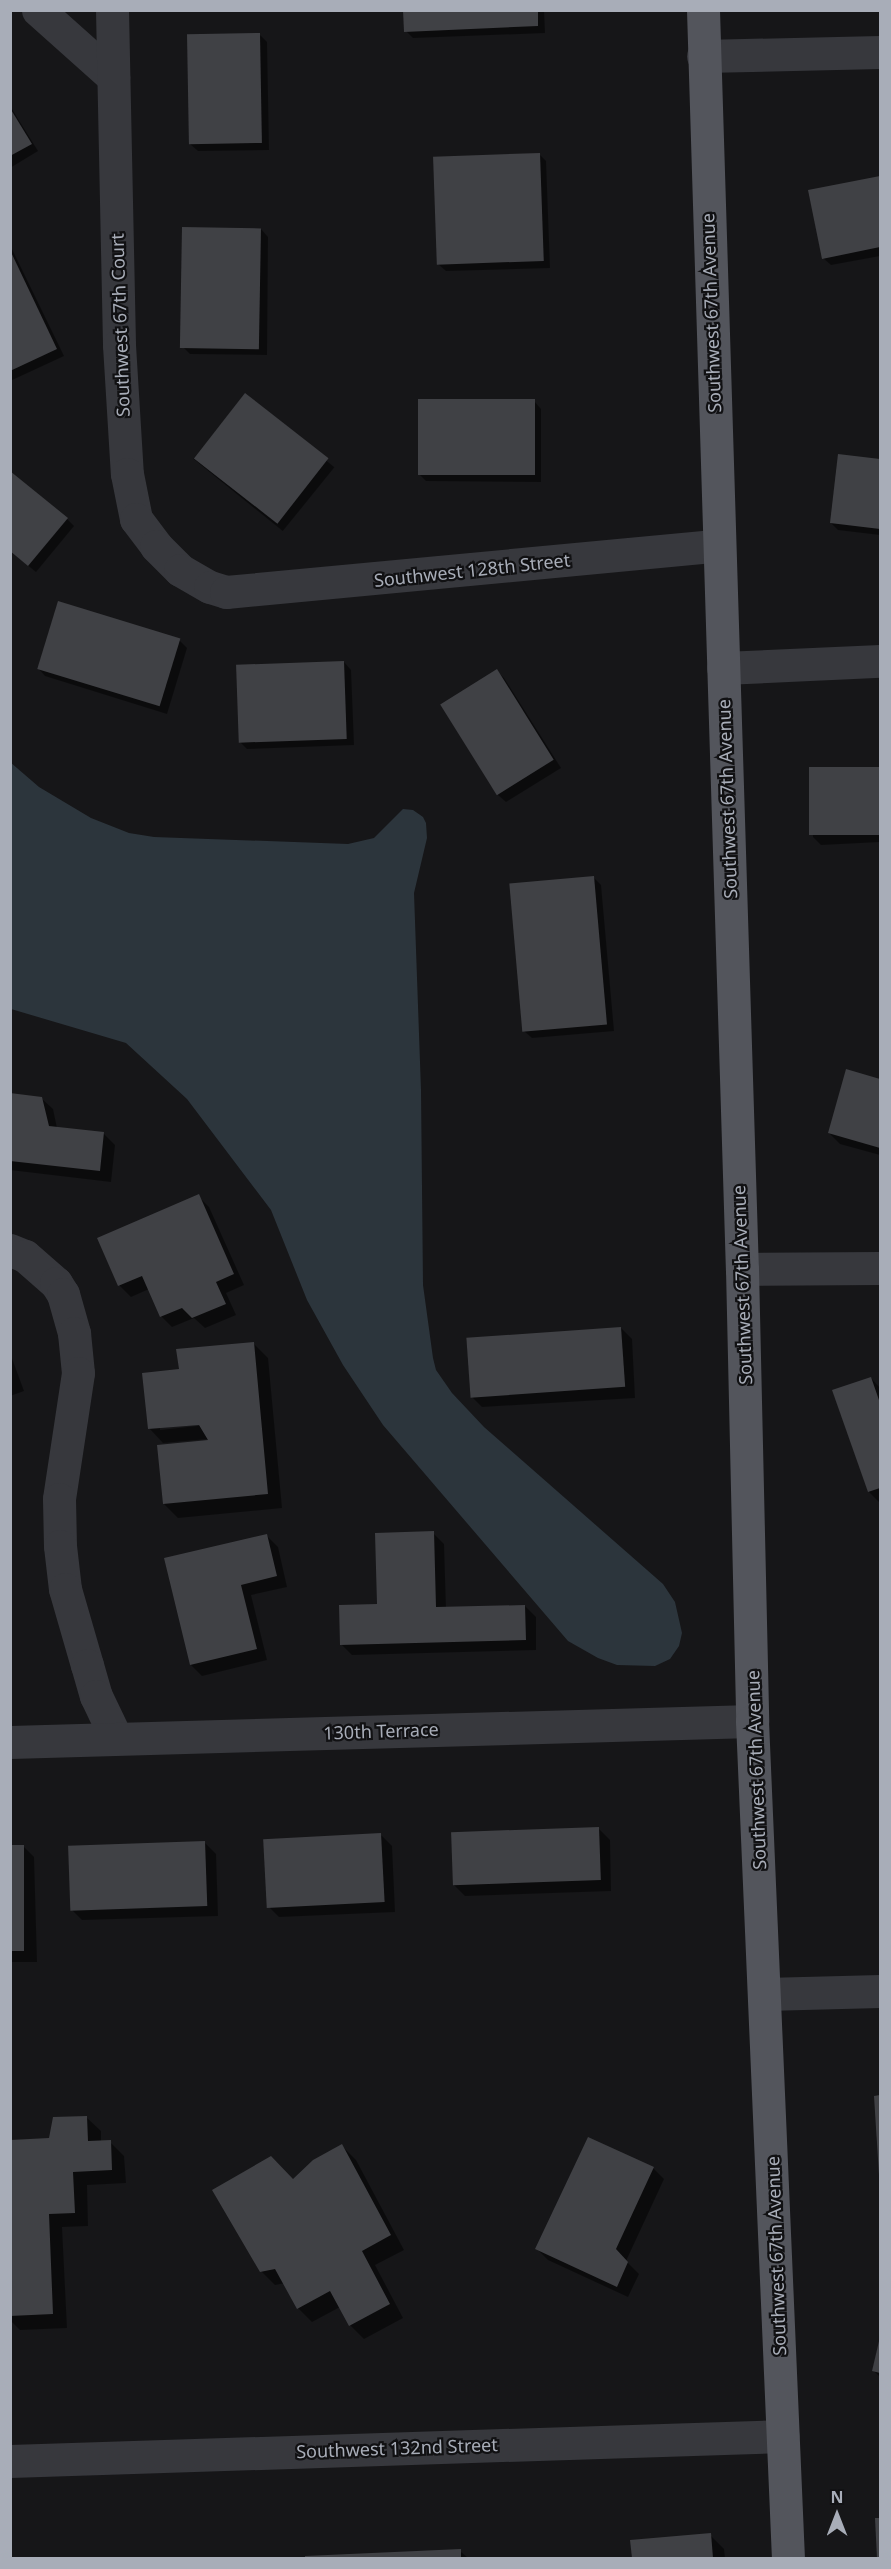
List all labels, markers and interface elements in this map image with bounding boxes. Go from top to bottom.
street label: Southwest 67th Avenue [697,213,725,413]
street label: Southwest 67th Court [106,233,134,417]
street label: Southwest 128th Street [373,549,571,591]
street label: Southwest 67th Avenue [713,699,741,899]
street label: Southwest 67th Avenue [728,1185,756,1385]
street label: Southwest 67th Avenue [742,1670,770,1870]
street label: 130th Terrace [323,1718,439,1744]
street label: Southwest 67th Avenue [762,2156,790,2356]
street label: Southwest 132nd Street [296,2434,498,2462]
north arrow [807,2485,867,2545]
text: N [830,2486,844,2508]

